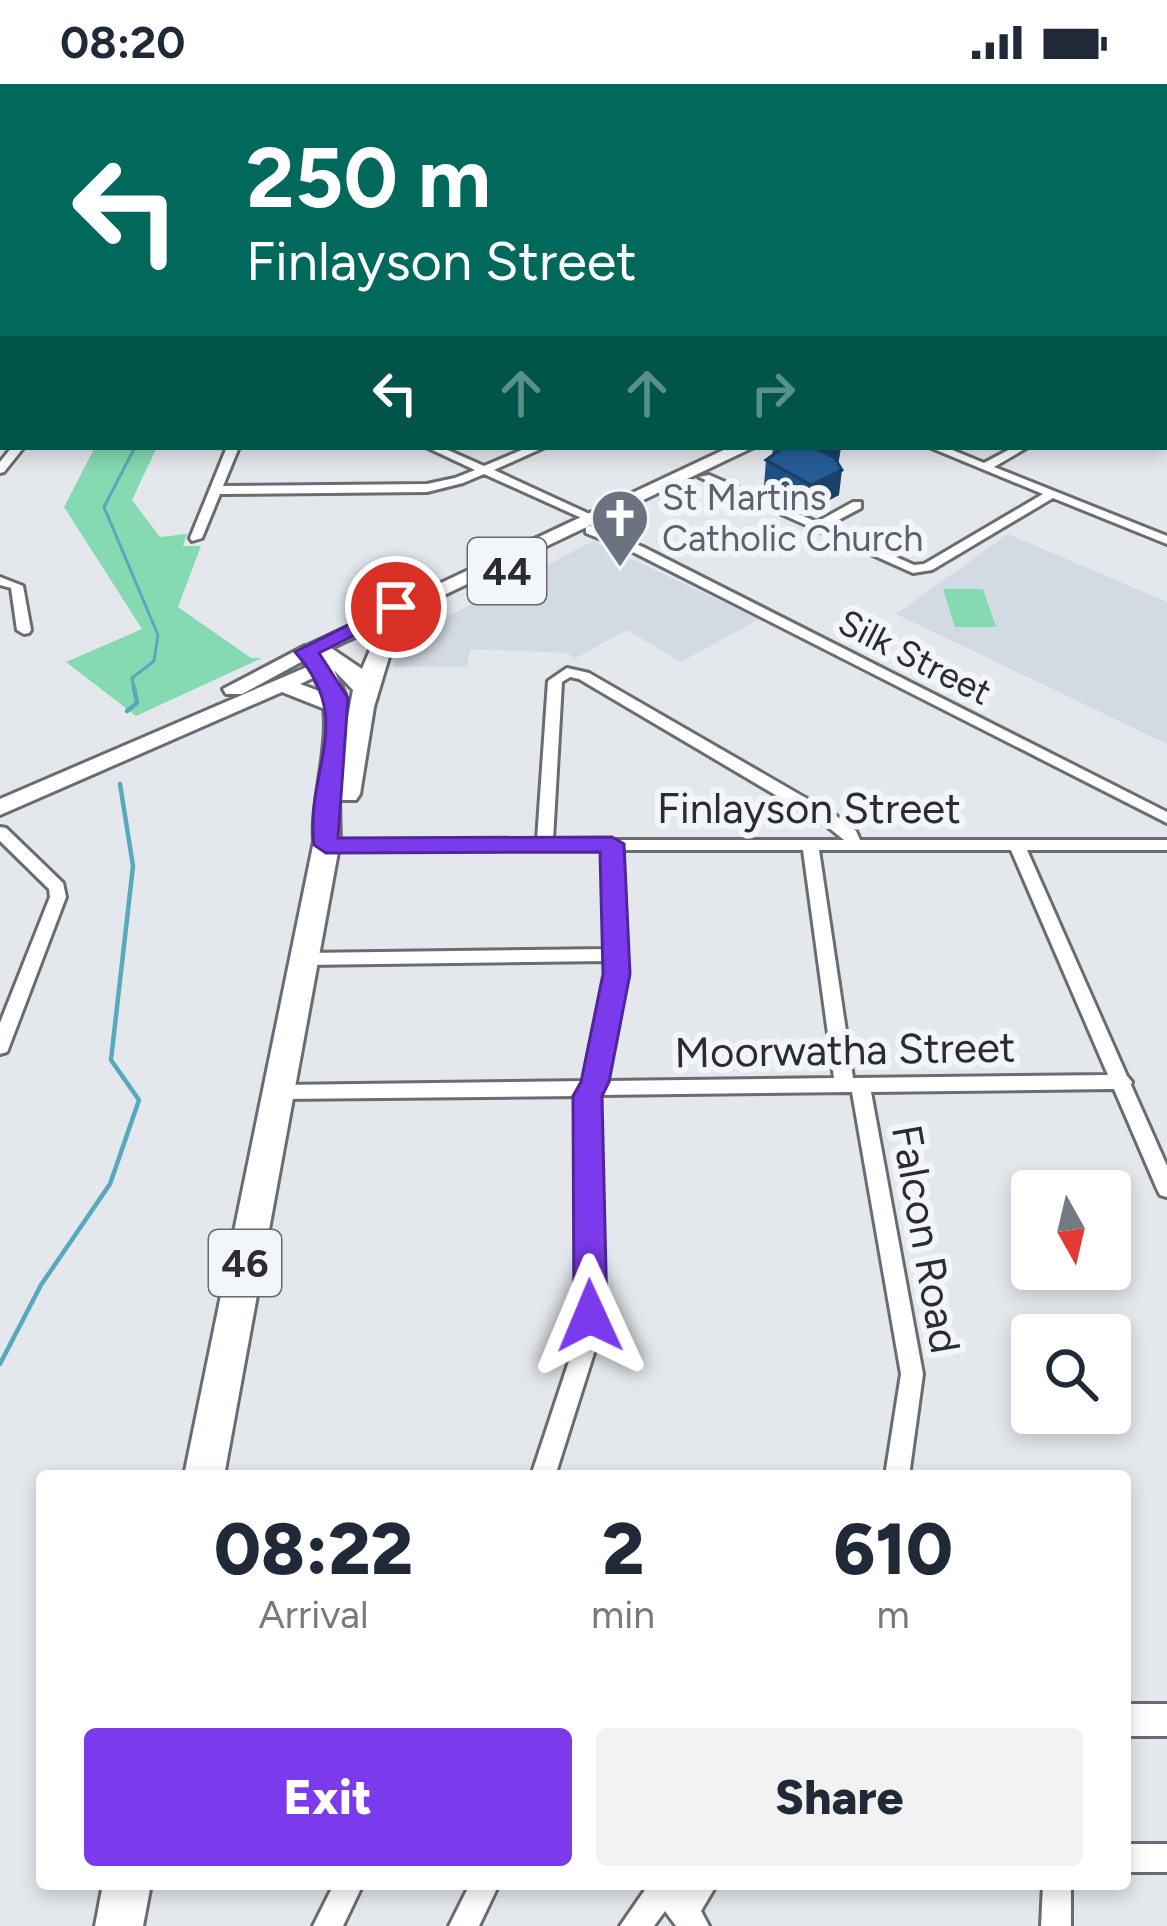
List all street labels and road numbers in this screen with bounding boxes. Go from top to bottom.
road number: 44 [468,538,546,604]
street label: Silk Street [831,600,999,714]
street label: Finlayson Street [657,783,961,834]
street label: Moorwatha Street [674,1022,1016,1078]
street label: Falcon Road [881,1121,971,1357]
road number: 46 [209,1230,281,1296]

